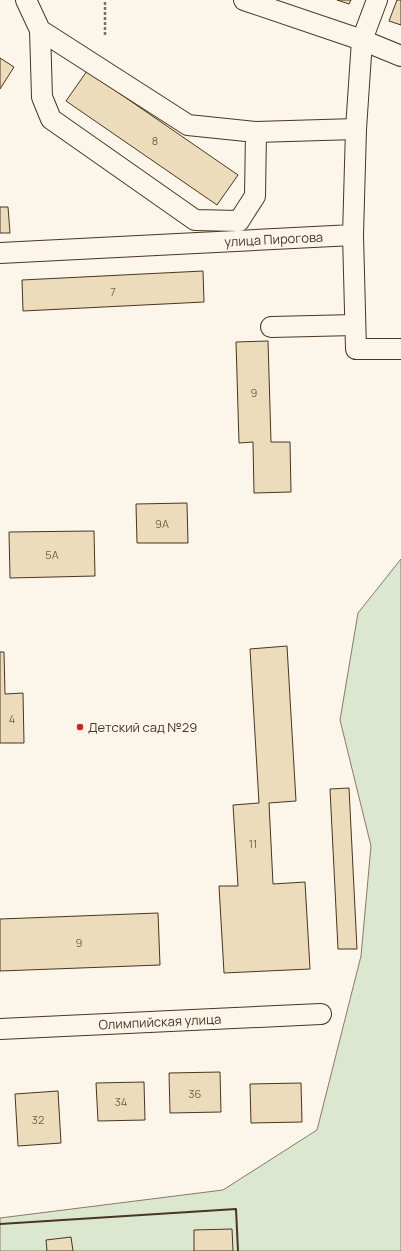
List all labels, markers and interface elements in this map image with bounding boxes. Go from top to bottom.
house number: 8 [152,133,158,148]
street label: улица Пирогова [224,228,324,251]
house number: 7 [110,284,116,299]
house number: 9 [251,385,258,400]
house number: 9А [155,516,169,531]
house number: 5А [45,547,59,562]
house number: 4 [9,711,15,726]
place label: Детский сад №29 [88,718,197,736]
marker: Детский сад №29 [75,722,85,732]
house number: 11 [249,836,257,851]
house number: 9 [76,935,83,950]
street label: Олимпийская улица [98,1010,222,1033]
house number: 36 [189,1086,202,1101]
house number: 34 [115,1094,127,1109]
house number: 32 [32,1112,44,1127]

